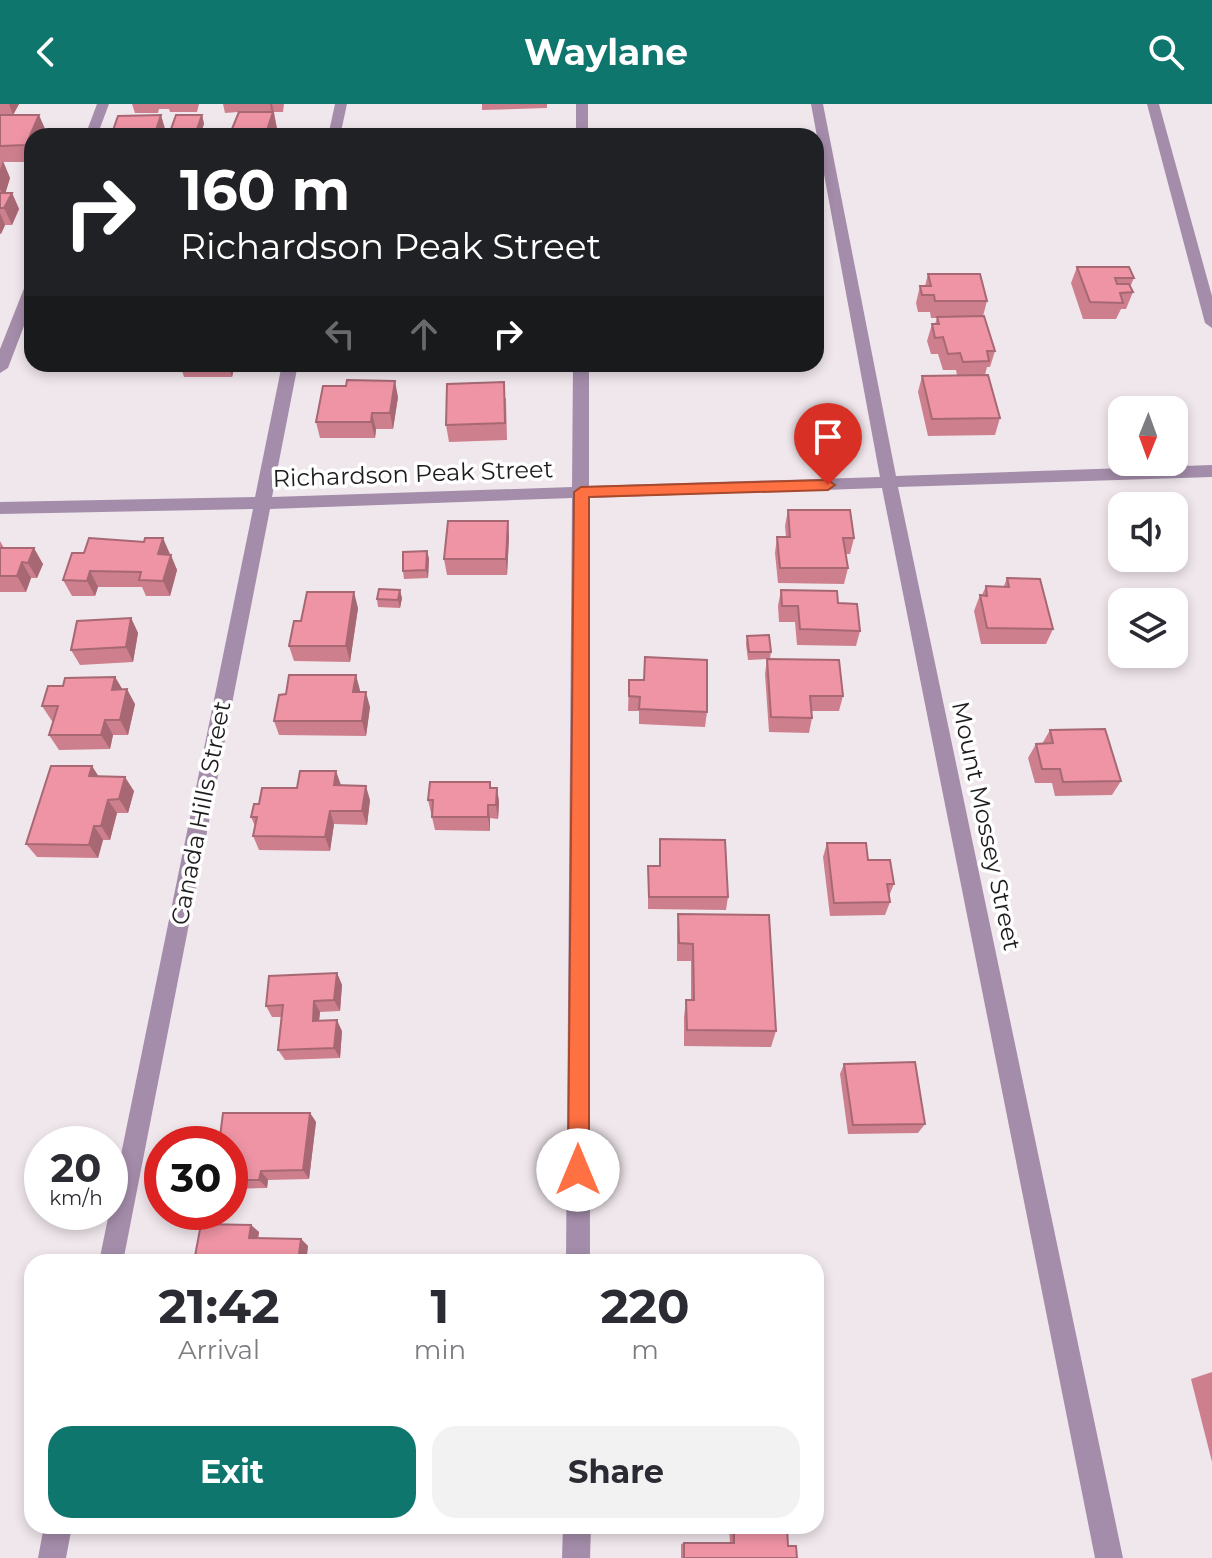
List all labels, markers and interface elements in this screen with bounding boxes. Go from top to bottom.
icon: back [24,30,68,74]
text: Waylane [524,30,688,74]
icon: search [1144,30,1188,74]
text: 160 m [180,156,350,224]
icon: right [48,160,152,264]
text: Richardson Peak Street [180,224,601,268]
icon: left [318,312,362,356]
icon: ahead [402,312,446,356]
icon: right [486,312,530,356]
north arrow [1108,396,1188,476]
map controls [1108,396,1188,668]
pin [794,403,862,485]
icon: arrive [806,415,850,459]
street label: Richardson Peak Street [272,454,554,493]
button: sound [1108,492,1188,572]
button: layers [1108,588,1188,668]
street label: Canada Hills Street [165,698,236,927]
street label: Mount Mossey Street [946,699,1027,953]
speed limit sign: 30 [144,1126,248,1230]
position arrow [536,1128,620,1212]
text: 20 [51,1143,101,1192]
text: km/h [49,1186,103,1210]
text: 21:42 [158,1277,279,1335]
text: 1 [431,1277,449,1335]
text: 220 [600,1277,690,1335]
text: Arrival [178,1334,260,1366]
text: min [414,1334,466,1366]
text: m [631,1334,659,1366]
button: Exit [48,1426,416,1518]
button: Share [432,1426,800,1518]

